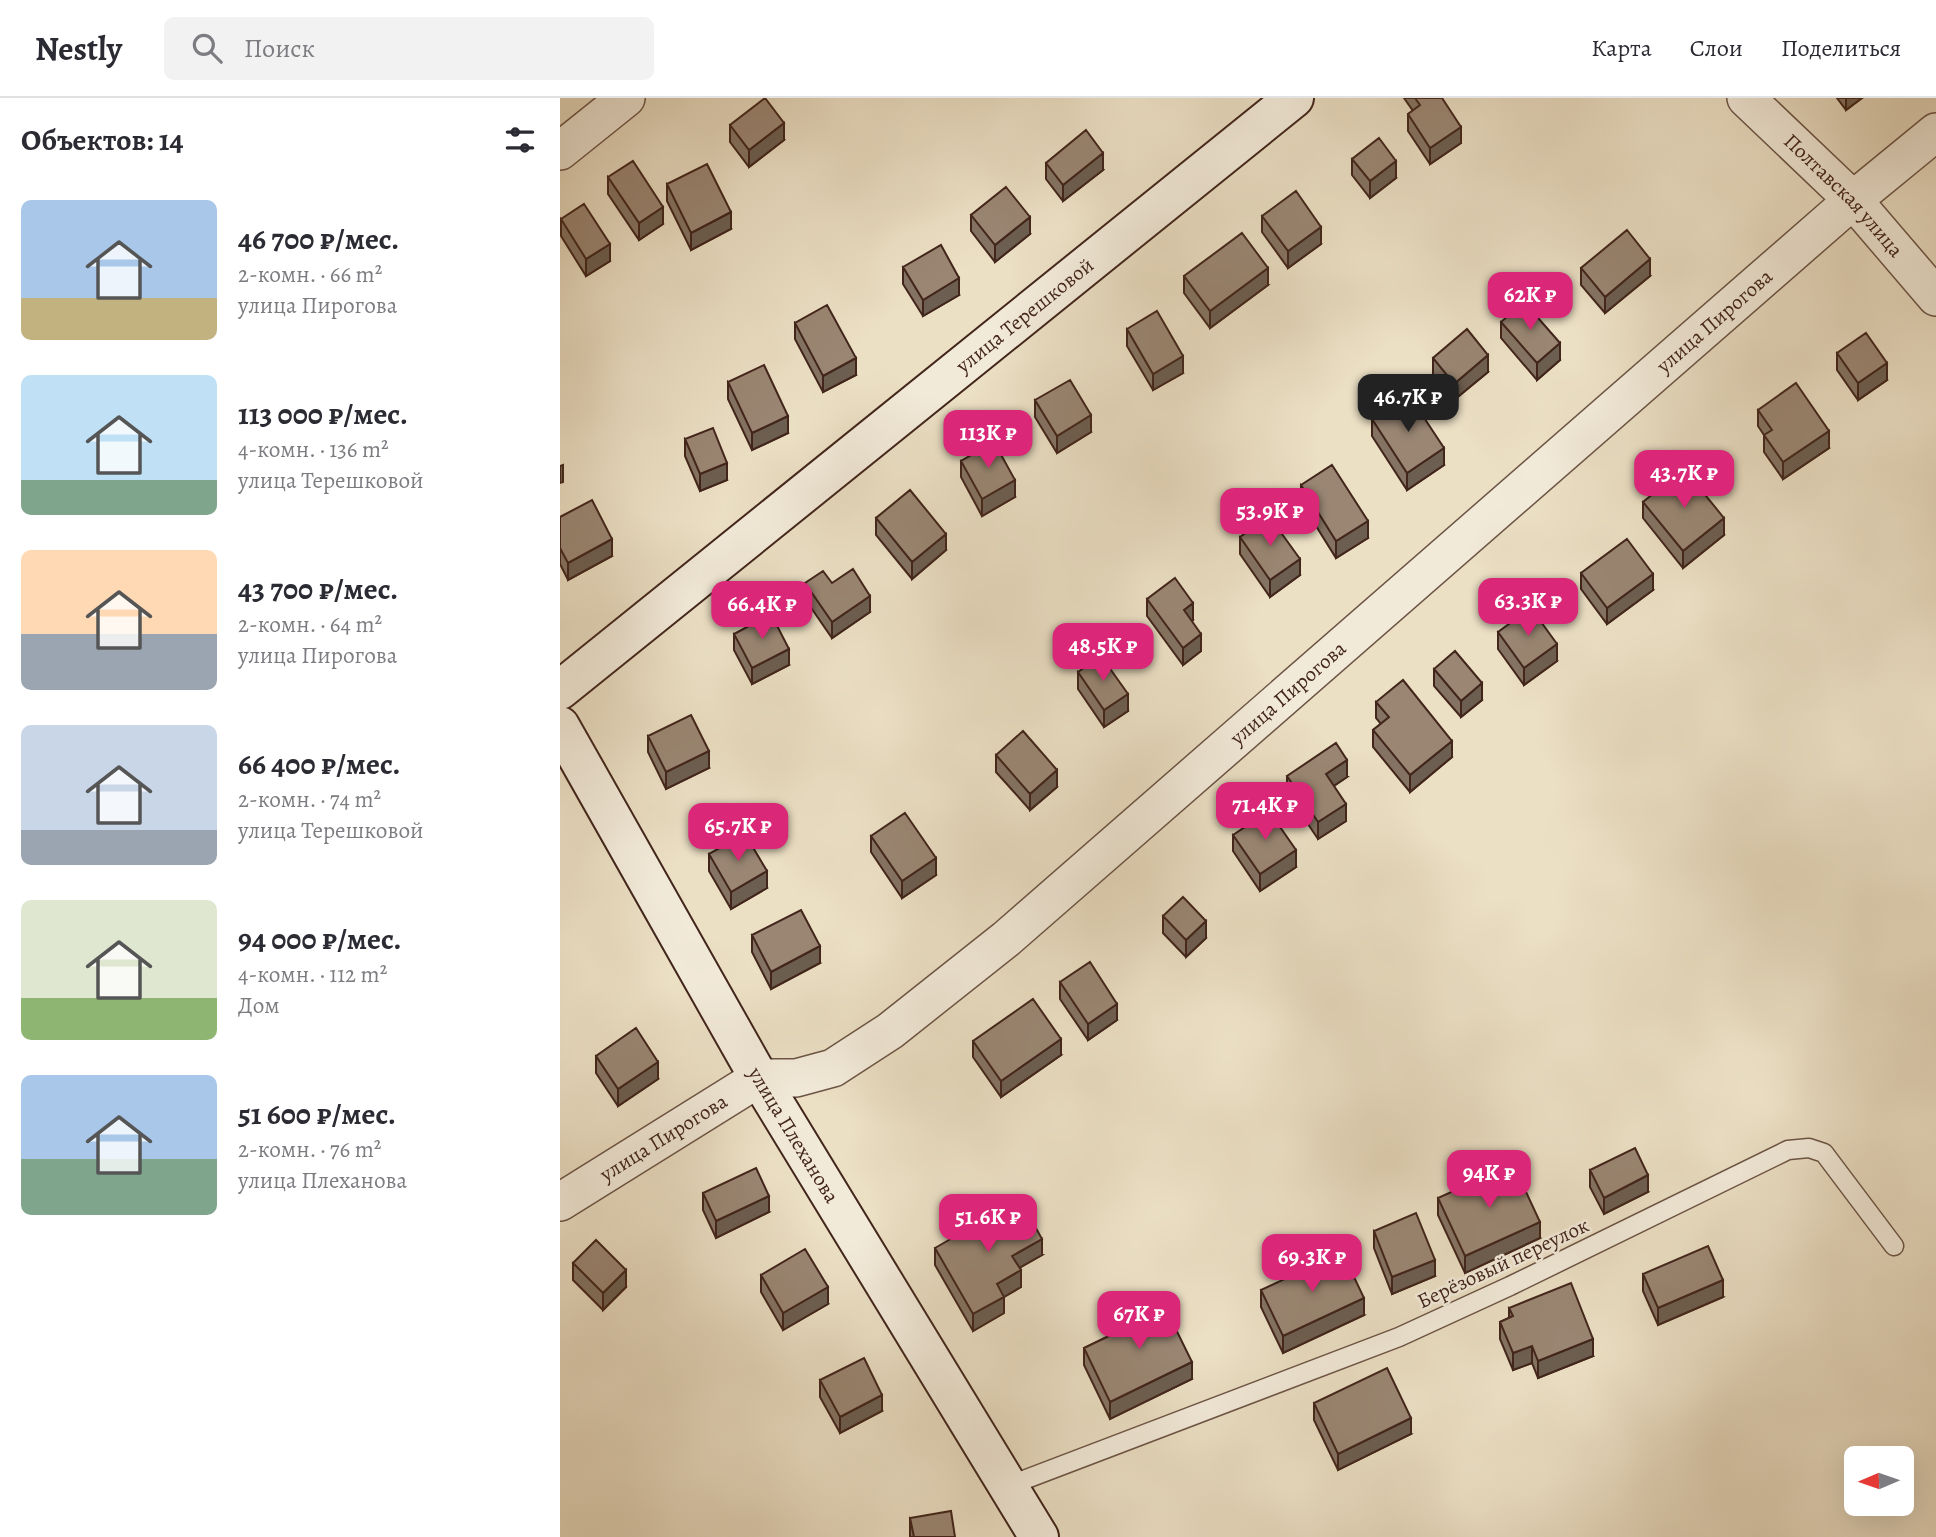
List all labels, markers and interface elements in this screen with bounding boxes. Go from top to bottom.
search box [164,17,654,80]
text: Nestly [35,26,122,71]
icon: search [188,29,226,67]
text: Поиск [244,31,315,66]
text: Карта [1591,32,1652,64]
text: Слои [1690,32,1743,64]
text: Поделиться [1781,32,1901,64]
text: Объектов: 14 [21,120,183,160]
icon: filters [501,121,539,159]
street label: Полтавская улица [1778,127,1910,263]
text: 46 700 ₽/мес. [238,219,399,259]
icon: home [77,228,161,312]
street label: улица Терешковой [949,251,1099,380]
text: 2-комн. · 66 m² [238,259,382,290]
street label: улица Пирогова [1650,262,1779,380]
pin: 62K ₽ [1481,272,1579,332]
text: 62K ₽ [1504,279,1556,310]
text: улица Пирогова [238,290,397,321]
pin: 46.7K ₽ [1343,374,1473,434]
text: 46.7K ₽ [1374,381,1442,412]
text: 113 000 ₽/мес. [238,394,408,434]
icon: home [77,403,161,487]
pin: 113K ₽ [931,410,1045,470]
text: 113K ₽ [959,417,1017,448]
text: 4-комн. · 136 m² [238,434,389,465]
pin: 43.7K ₽ [1619,450,1749,510]
text: 43.7K ₽ [1650,457,1718,488]
text: улица Терешковой [238,465,424,496]
pin: 53.9K ₽ [1205,489,1335,548]
text: 53.9K ₽ [1236,495,1304,526]
text: 43 700 ₽/мес. [238,569,398,609]
icon: home [77,578,161,662]
pin: 63.3K ₽ [1463,578,1593,638]
pin: 66.4K ₽ [697,582,827,641]
text: 63.3K ₽ [1494,585,1562,616]
text: 66.4K ₽ [727,588,797,619]
text: 2-комн. · 64 m² [238,609,382,640]
pin: 48.5K ₽ [1038,624,1168,683]
text: 48.5K ₽ [1069,630,1137,661]
street label: улица Пирогова [1223,634,1352,752]
text: улица Пирогова [238,640,397,671]
text: 66 400 ₽/мес. [238,744,401,784]
icon: home [77,753,161,837]
pin: 71.4K ₽ [1200,782,1330,842]
text: 2-комн. · 74 m² [238,784,381,815]
text: 71.4K ₽ [1232,789,1298,820]
pin: 65.7K ₽ [673,804,803,863]
text: 65.7K ₽ [704,810,772,841]
text: улица Терешковой [238,815,424,846]
text: 94 000 ₽/мес. [238,919,402,959]
icon: home [77,928,161,1012]
text: 4-комн. · 112 m² [238,959,387,990]
text: Дом [238,990,280,1021]
street label: улица Плеханова [741,1061,846,1208]
street label: улица Пирогова [594,1087,733,1188]
text: 51 600 ₽/мес. [238,1094,396,1134]
icon: home [77,1103,161,1187]
text: 2-комн. · 76 m² [238,1134,381,1165]
pin: 94K ₽ [1440,1150,1538,1210]
text: 94K ₽ [1463,1157,1515,1188]
text: улица Плеханова [238,1165,407,1196]
pin: 51.6K ₽ [923,1194,1053,1254]
text: 51.6K ₽ [955,1201,1021,1232]
street label: Берёзовый переулок [1413,1211,1593,1315]
pin: 69.3K ₽ [1247,1234,1377,1294]
text: 69.3K ₽ [1278,1241,1346,1272]
pin: 67K ₽ [1090,1292,1188,1351]
text: 67K ₽ [1113,1298,1165,1329]
north arrow [1844,1446,1914,1516]
map controls [1844,1446,1914,1516]

